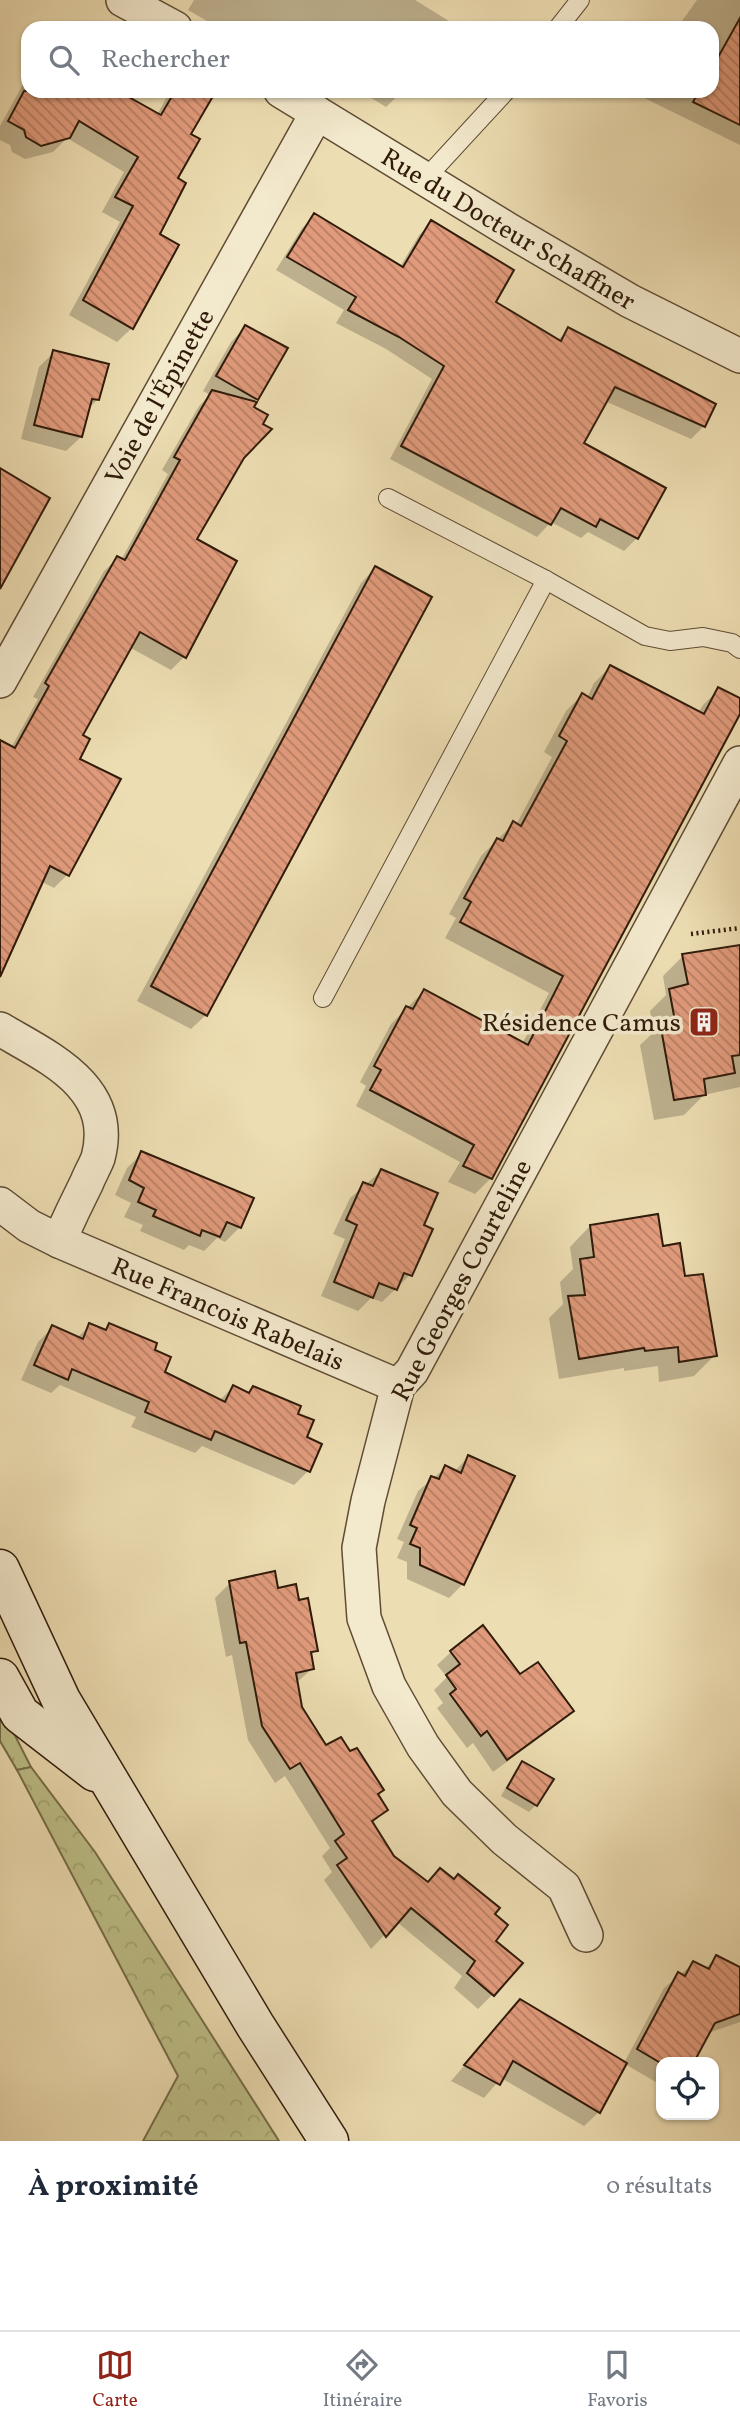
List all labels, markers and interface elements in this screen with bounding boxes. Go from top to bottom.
search box [21,21,719,98]
icon: search [45,41,83,79]
text: Rechercher [101,42,230,78]
street label: Rue du Docteur Schaffner [373,140,642,320]
street label: Voie de l'Épinette [97,303,224,492]
building icon: Résidence Camus [687,1005,721,1039]
place label: Résidence Camus [482,1006,681,1042]
street label: Rue Georges Courteline [384,1154,542,1408]
street label: Rue Francois Rabelais [105,1250,349,1381]
map controls [656,2057,719,2120]
button: locate [656,2057,719,2120]
text: À proximité [28,2166,199,2208]
text: 0 résultats [606,2171,712,2203]
tab: Carte [92,2346,138,2414]
tab: Itinéraire [323,2346,402,2414]
tab: Favoris [587,2346,648,2414]

